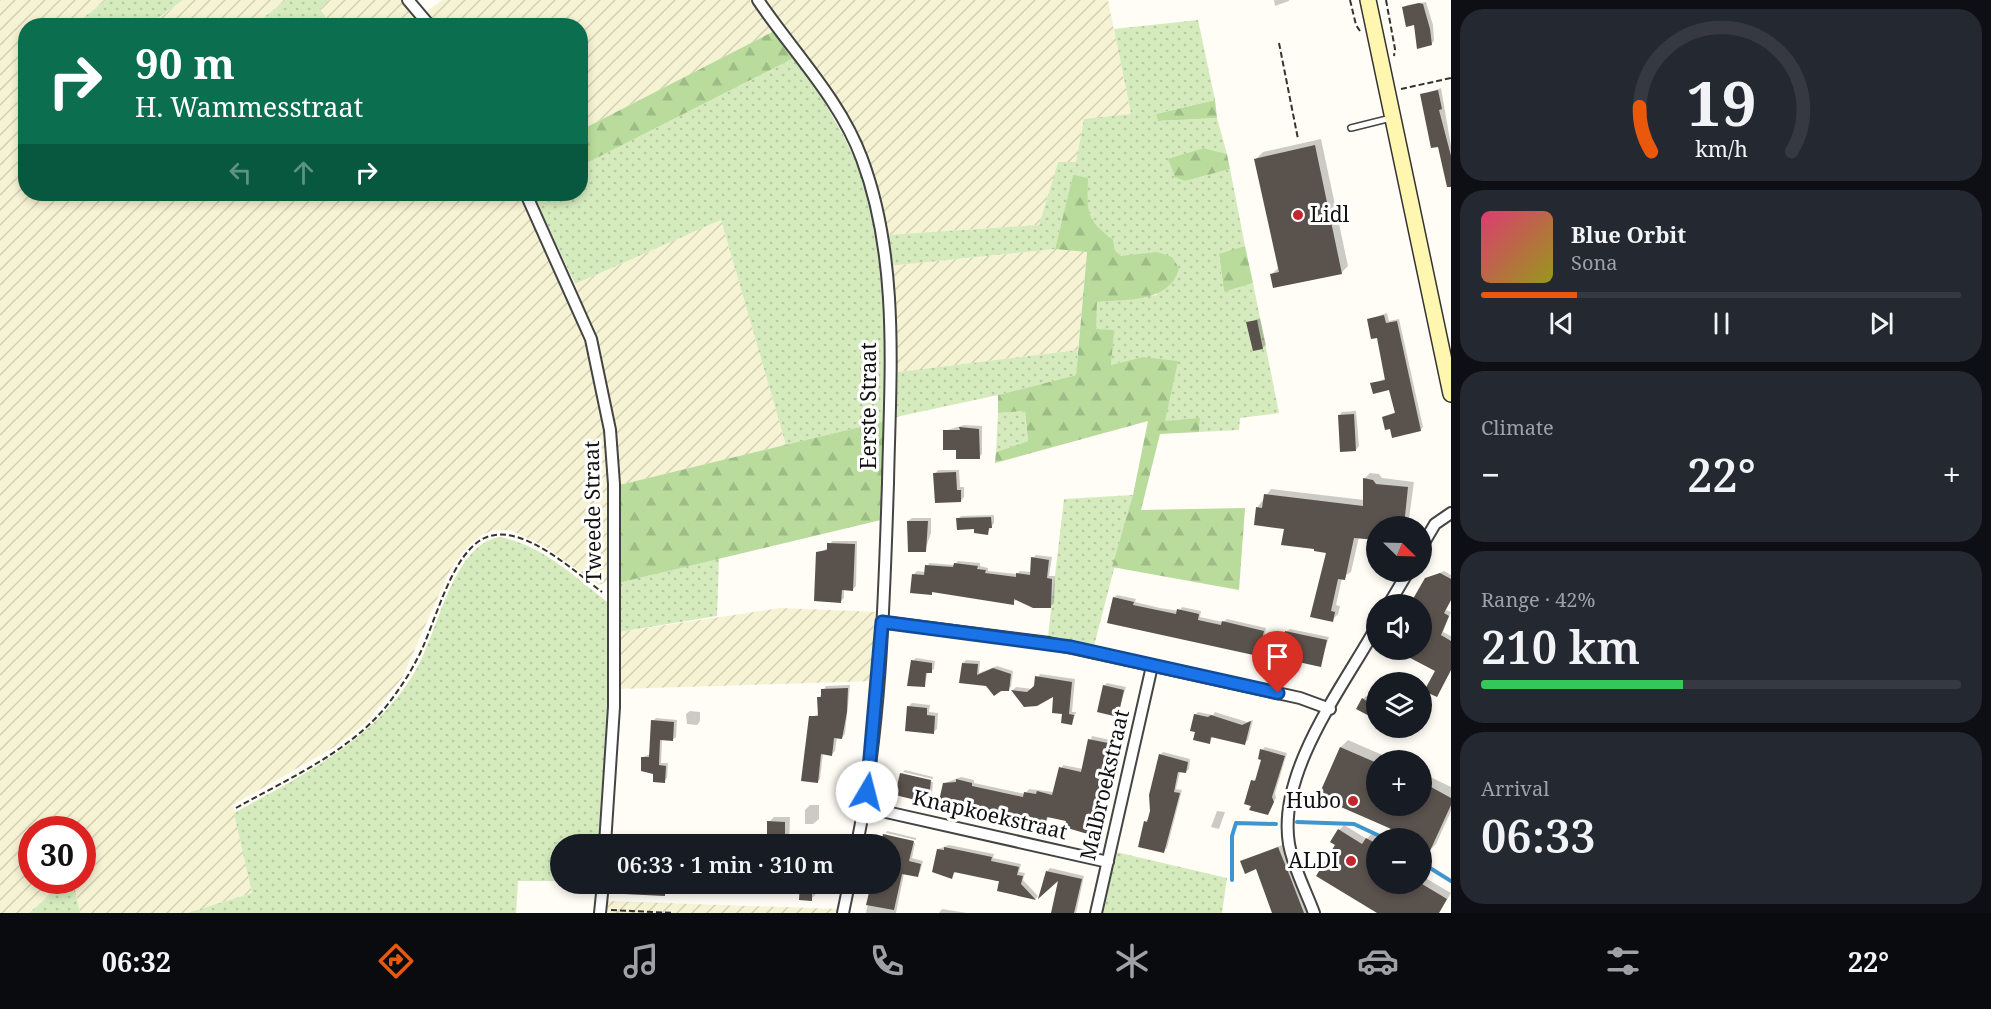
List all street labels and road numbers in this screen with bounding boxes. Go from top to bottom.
street label: Eerste Straat [854,342,882,470]
street label: Tweede Straat [577,441,607,583]
street label: Malbroekstraat [1073,707,1135,863]
street label: Knapkoekstraat [910,783,1070,845]

